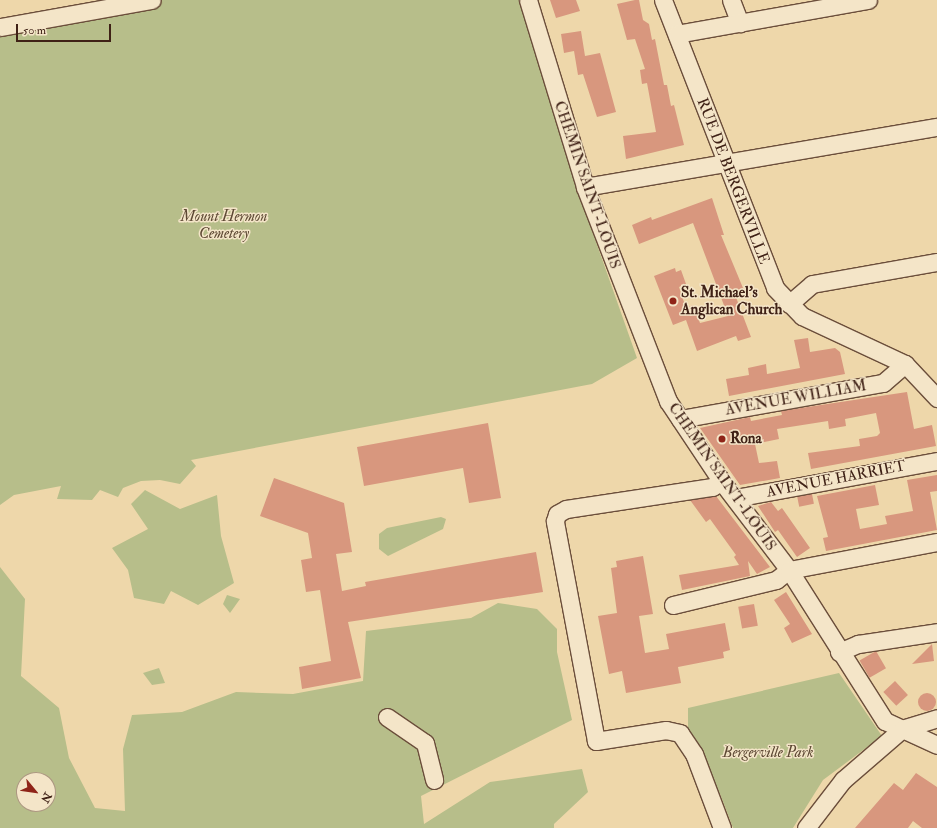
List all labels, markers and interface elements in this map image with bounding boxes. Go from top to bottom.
scale bar [18,16,113,42]
text: 50 m [23,23,46,38]
street label: RUE DE BERGERVILLE [693,95,773,267]
street label: CHEMIN SAINT-LOUIS [550,99,624,271]
park label: Mount Hermon Cemetery [181,207,267,242]
place label: St. Michael's Anglican Church [681,283,782,318]
marker: St. Michael's Anglican Church [668,296,678,306]
street label: AVENUE WILLIAM [724,377,868,419]
street label: CHEMIN SAINT-LOUIS [664,400,780,554]
place label: Rona [730,430,762,448]
marker: Rona [717,434,727,444]
street label: AVENUE HARRIET [765,457,907,501]
park label: Bergerville Park [722,744,814,762]
north arrow [16,772,56,812]
text: N [38,790,54,805]

